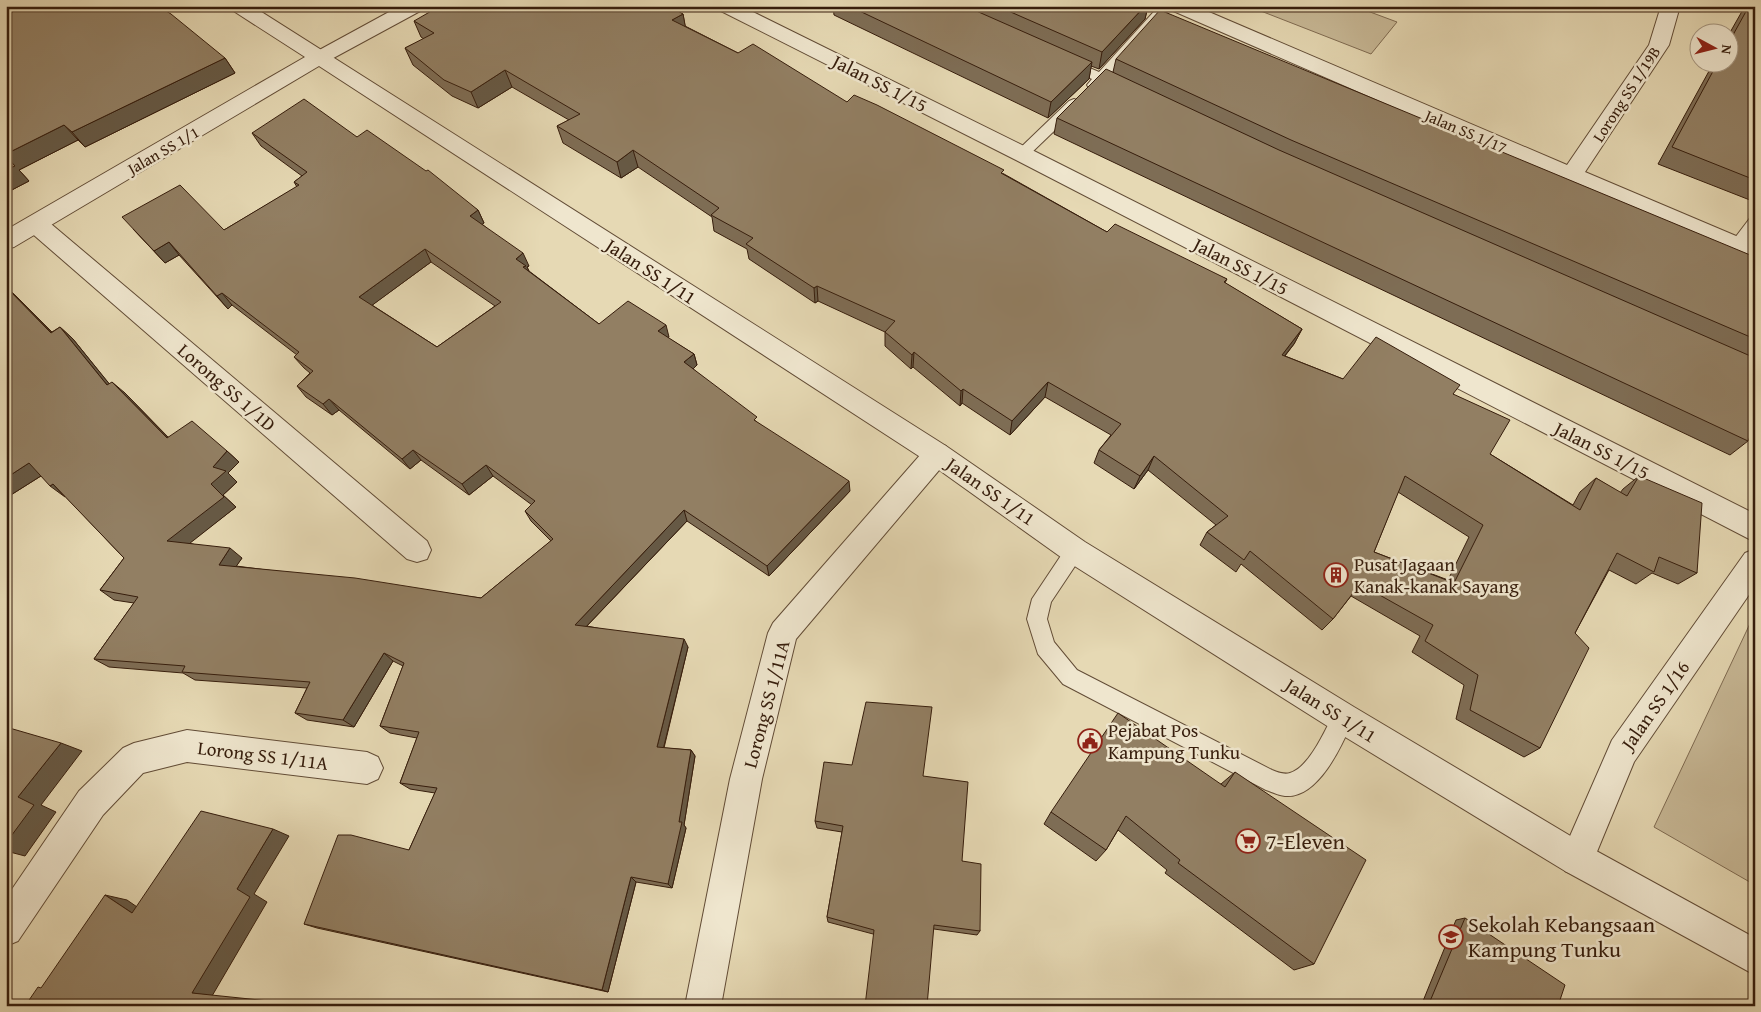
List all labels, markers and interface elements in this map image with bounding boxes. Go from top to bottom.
north arrow [1688,22,1738,72]
street label: Lorong SS 1/19B [1586,41,1666,147]
text: N [1716,44,1737,56]
street label: Jalan SS 1/15 [826,46,932,119]
street label: Jalan SS 1/17 [1419,102,1511,159]
street label: Jalan SS 1/1 [121,120,203,181]
street label: Jalan SS 1/15 [1187,229,1293,302]
street label: Jalan SS 1/11 [598,230,702,311]
street label: Lorong SS 1/1D [172,336,282,438]
street label: Jalan SS 1/15 [1548,413,1654,486]
street label: Jalan SS 1/11 [939,449,1041,532]
place label: Pusat Jagaan Kanak-kanak Sayang [1354,550,1519,600]
building icon: Pusat Jagaan Kanak-kanak Sayang [1323,562,1349,588]
street label: Lorong SS 1/11A [736,637,797,771]
street label: Jalan SS 1/16 [1613,655,1696,757]
street label: Jalan SS 1/11 [1278,670,1382,749]
place label: Pejabat Pos Kampung Tunku [1108,716,1241,766]
public building icon: Pejabat Pos Kampung Tunku [1077,728,1103,754]
street label: Lorong SS 1/11A [196,733,330,777]
place label: 7-Eleven [1266,825,1346,857]
supermarket icon: 7-Eleven [1235,828,1261,854]
place label: Sekolah Kebangsaan Kampung Tunku [1468,908,1656,965]
school or university icon: Sekolah Kebangsaan Kampung Tunku [1438,924,1464,950]

